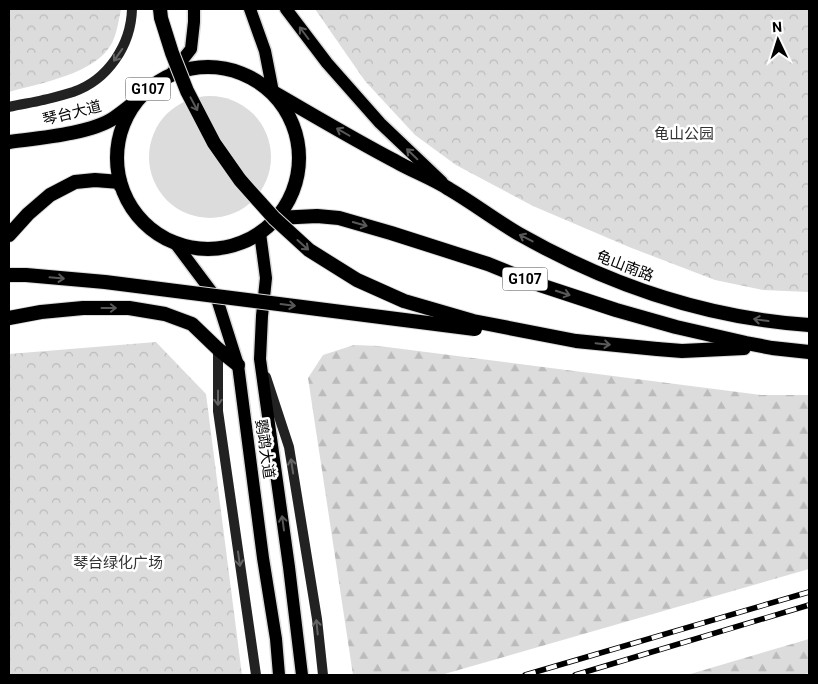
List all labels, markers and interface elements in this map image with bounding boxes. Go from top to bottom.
north arrow [753,15,803,65]
text: N [772,19,783,35]
one-way arrow [299,26,309,40]
one-way arrow [113,47,123,61]
road number: G107 [126,78,170,100]
one-way arrow [189,96,199,111]
street label: 琴台大道 [41,97,103,129]
park label: 龟山公园 [654,125,714,143]
one-way arrow [336,126,350,136]
one-way arrow [406,148,418,160]
one-way arrow [351,220,367,229]
one-way arrow [519,233,534,242]
one-way arrow [297,239,310,251]
street label: 龟山南路 [594,247,656,285]
road number: G107 [502,268,548,290]
one-way arrow [49,273,65,282]
one-way arrow [555,288,571,298]
one-way arrow [280,300,296,310]
one-way arrow [100,303,117,313]
one-way arrow [753,315,769,325]
one-way arrow [595,339,611,349]
one-way arrow [213,389,223,405]
street label: 鹦鹉大道 [252,418,278,480]
one-way arrow [287,459,297,475]
one-way arrow [278,515,288,531]
one-way arrow [234,550,244,566]
park label: 琴台绿化广场 [73,554,163,572]
one-way arrow [313,619,322,635]

